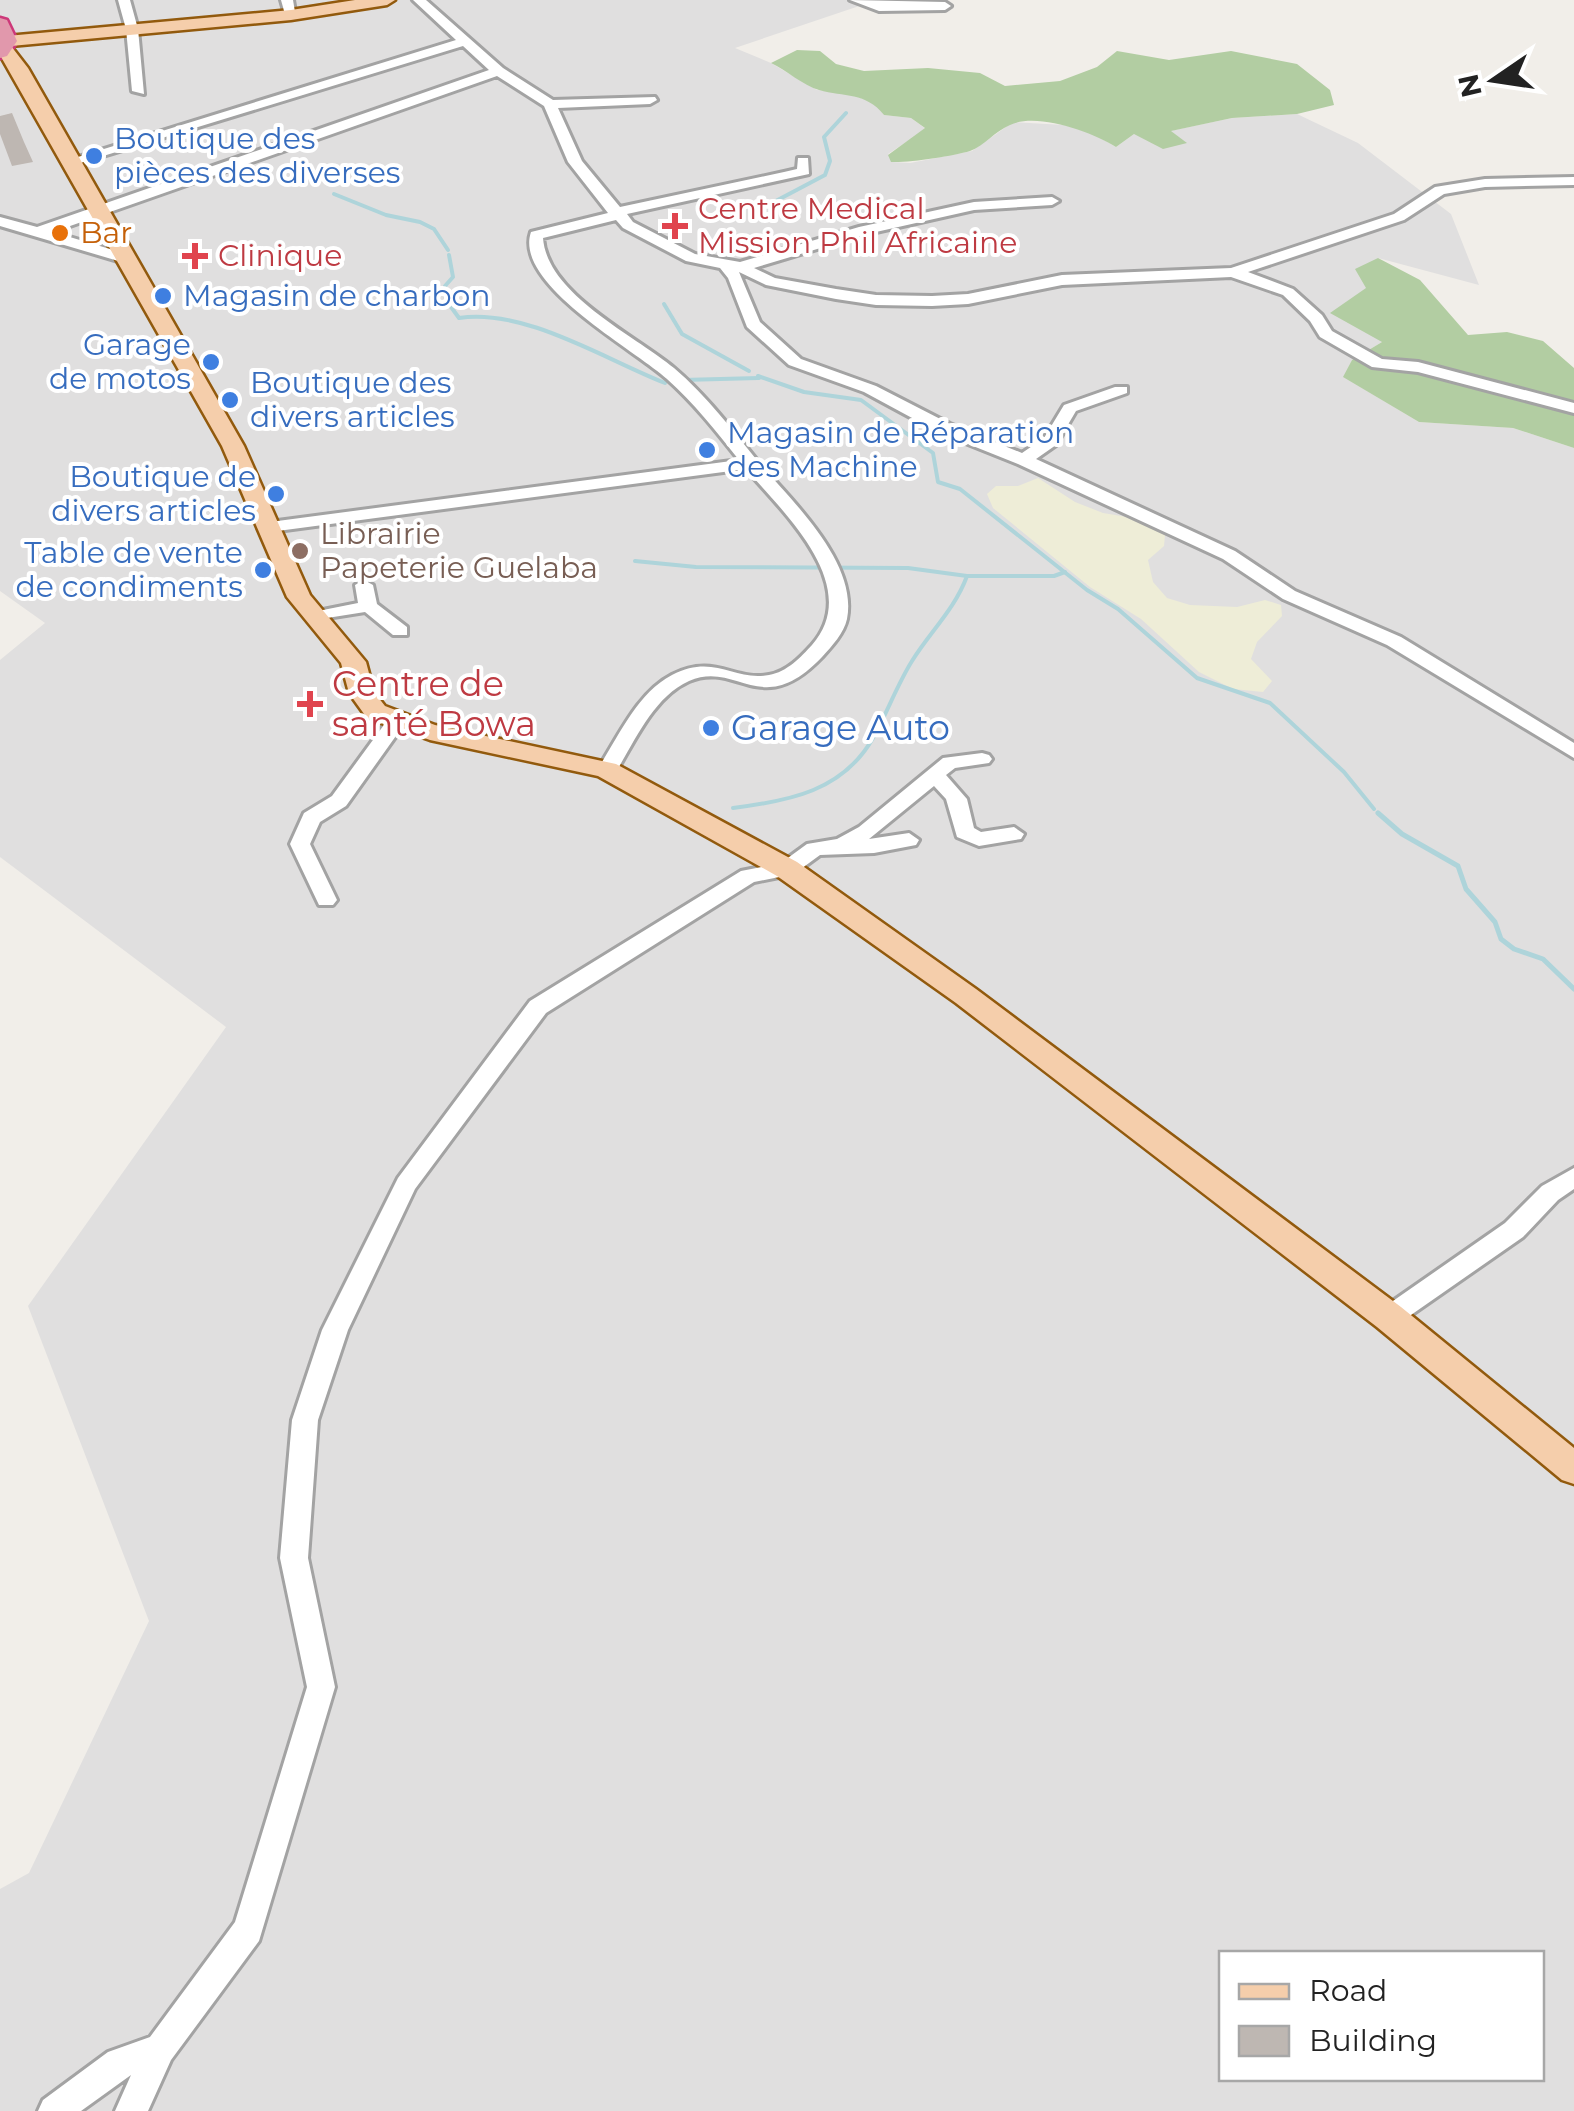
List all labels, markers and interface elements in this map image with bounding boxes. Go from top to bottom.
north arrow [1444,30,1544,130]
text: N [1451,71,1489,100]
place label: Boutique des pièces des diverses [114,120,400,191]
marker: Boutique des pièces des diverses [83,145,105,167]
place label: Centre Medical Mission Phil Africaine [698,190,1017,261]
marker: Centre Medical Mission Phil Africaine [662,213,688,239]
place label: Bar [80,214,132,251]
marker: Bar [49,222,71,244]
place label: Clinique [218,237,342,274]
marker: Clinique [182,243,208,269]
place label: Magasin de charbon [183,277,491,314]
marker: Magasin de charbon [152,285,174,307]
place label: Garage de motos [49,326,191,397]
marker: Garage de motos [200,351,222,373]
place label: Boutique des divers articles [250,364,455,435]
marker: Boutique des divers articles [219,389,241,411]
place label: Magasin de Réparation des Machine [727,414,1074,485]
marker: Magasin de Réparation des Machine [696,439,718,461]
place label: Boutique de divers articles [51,458,256,529]
marker: Boutique de divers articles [265,483,287,505]
place label: Librairie Papeterie Guelaba [320,515,598,586]
place label: Table de vente de condiments [16,534,243,605]
marker: Librairie Papeterie Guelaba [289,540,311,562]
marker: Table de vente de condiments [252,559,274,581]
place label: Centre de santé Bowa [332,662,536,745]
marker: Centre de santé Bowa [297,691,323,717]
place label: Garage Auto [731,706,950,749]
marker: Garage Auto [700,717,722,739]
legend [1219,1951,1544,2081]
text: Road [1309,1972,1387,2009]
text: Building [1309,2022,1437,2059]

